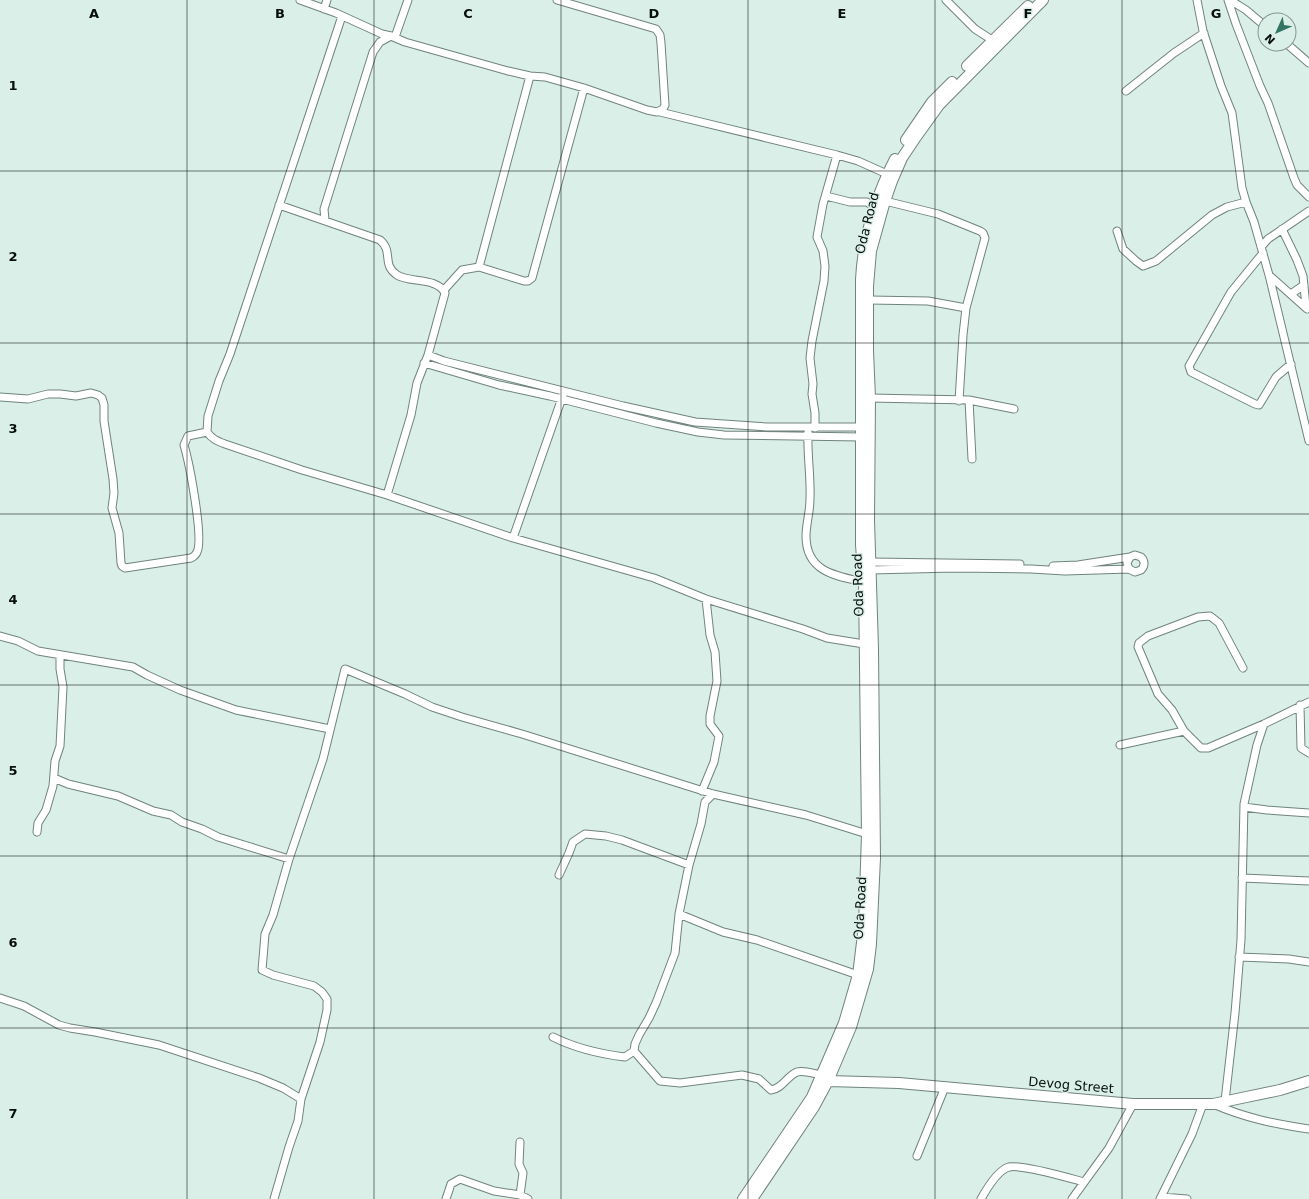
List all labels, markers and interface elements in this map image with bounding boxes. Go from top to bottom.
text: A [89,6,99,21]
text: B [275,6,285,21]
text: C [463,6,473,21]
text: D [649,6,660,21]
text: E [838,6,846,21]
text: F [1024,6,1032,21]
text: G [1211,6,1221,21]
north arrow [1257,12,1297,52]
text: N [1262,31,1278,47]
text: 1 [8,78,18,93]
street label: Oda Road [852,191,882,255]
text: 2 [8,249,18,264]
text: 3 [8,421,18,436]
street label: Oda Road [849,553,867,617]
text: 4 [8,592,18,607]
text: 5 [8,763,18,778]
street label: Oda Road [851,876,869,940]
text: 6 [8,935,18,950]
street label: Devog Street [1028,1074,1114,1096]
text: 7 [8,1106,18,1121]

